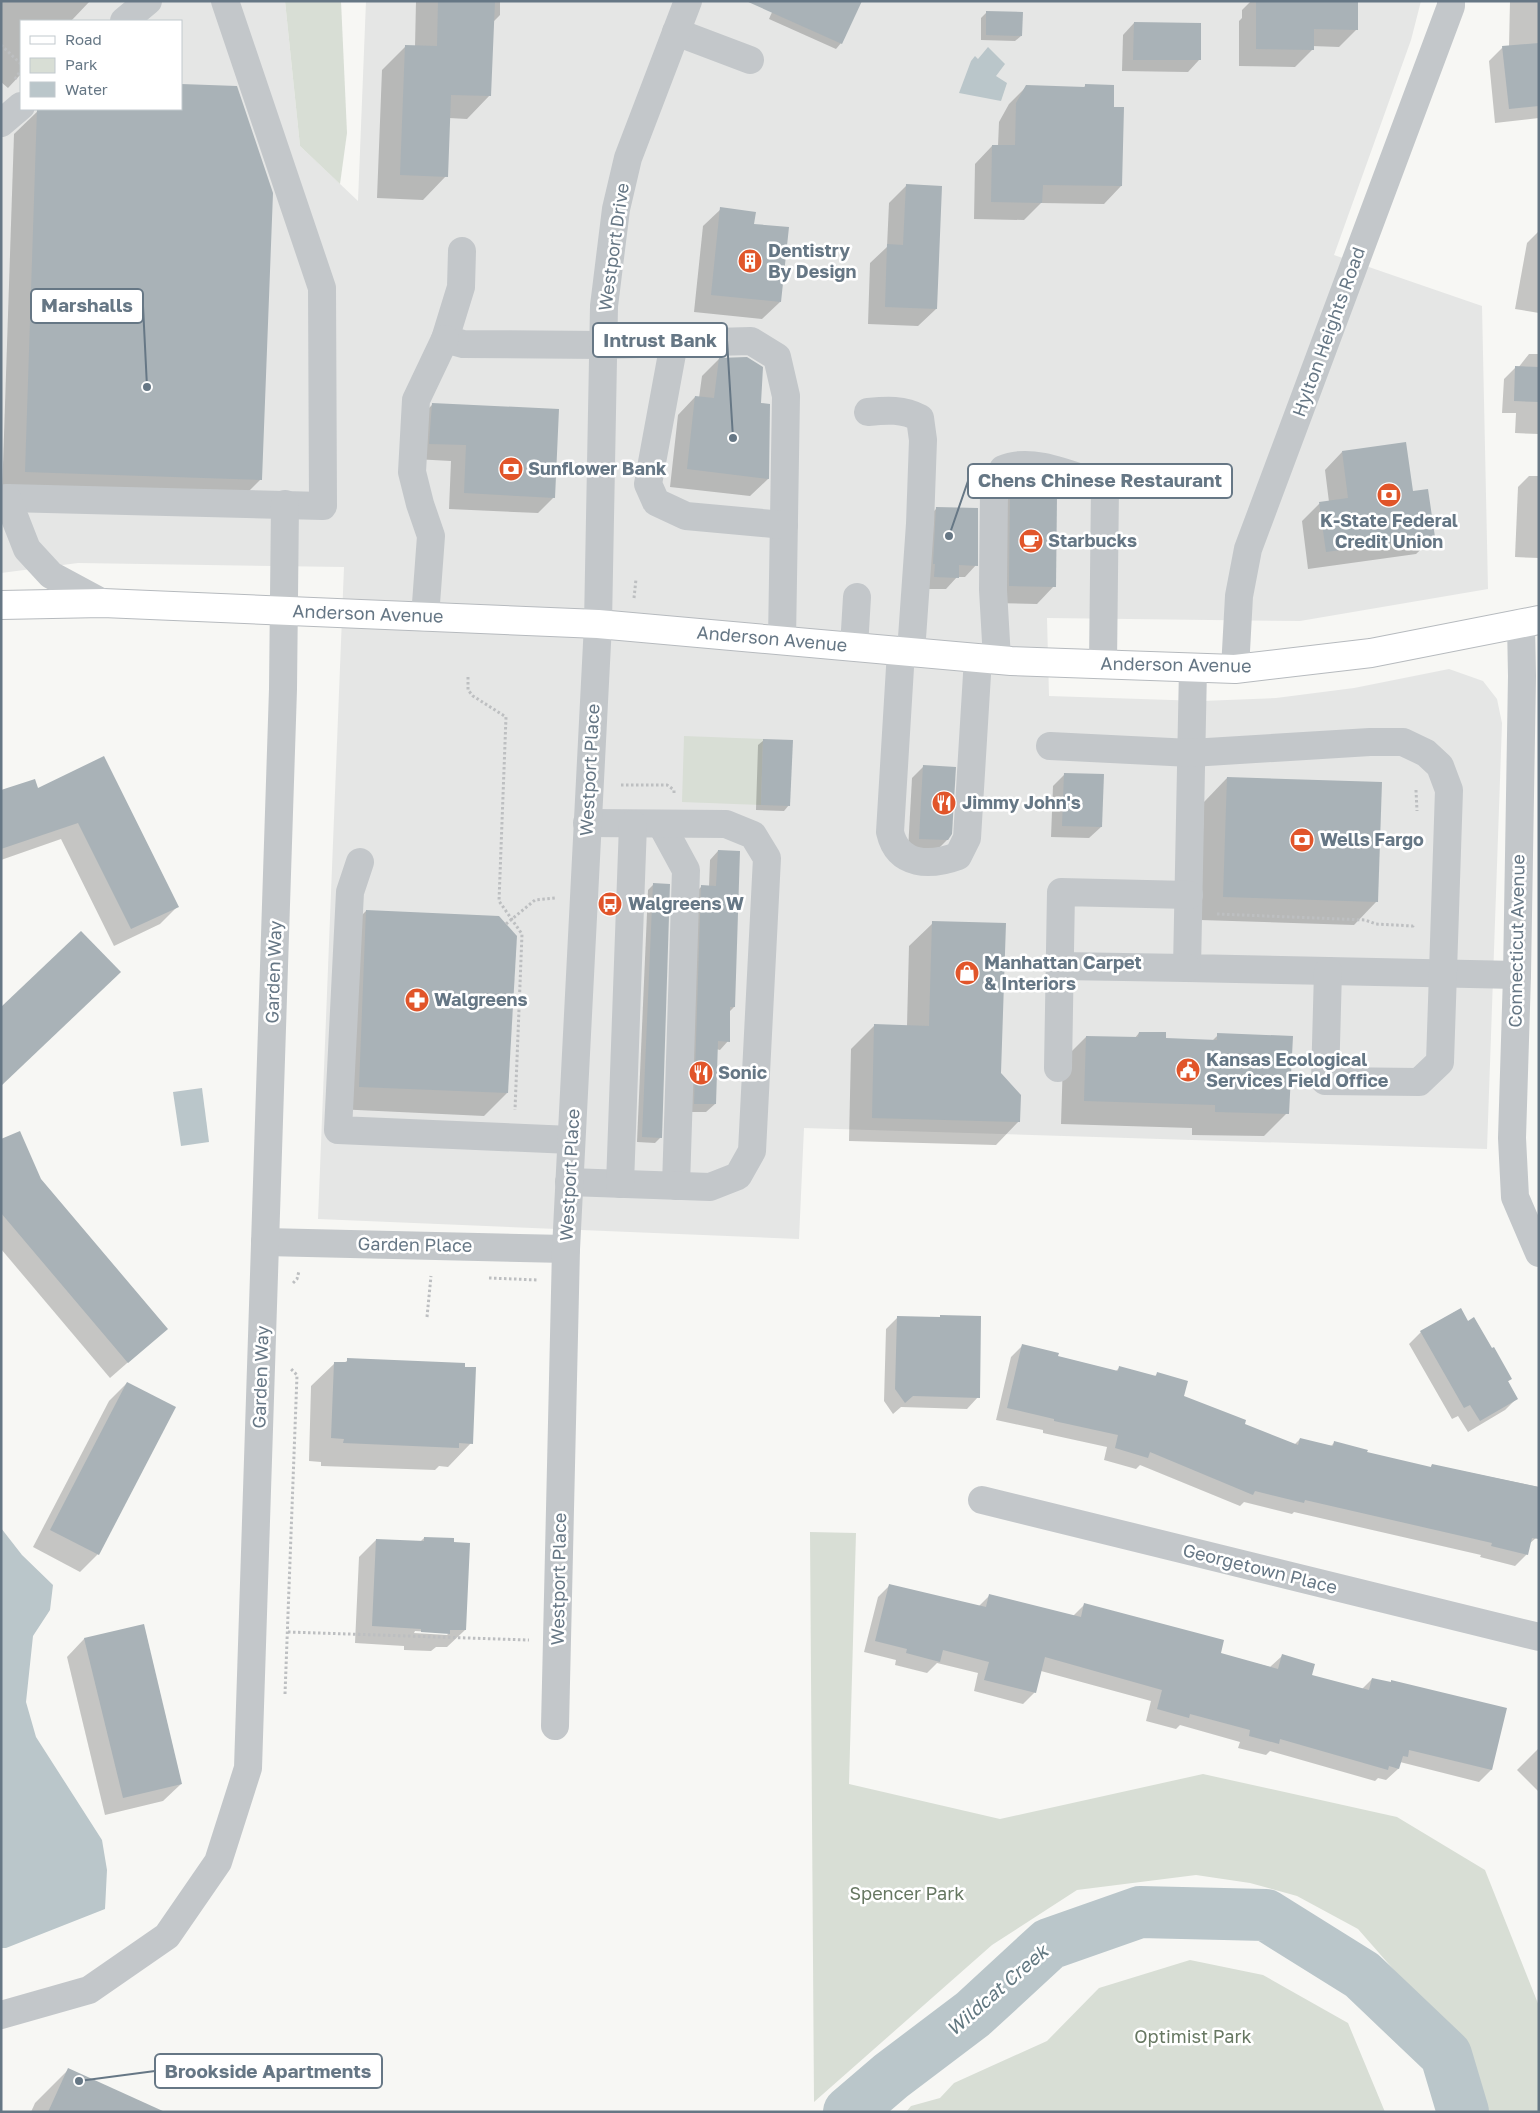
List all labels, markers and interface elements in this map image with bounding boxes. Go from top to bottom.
legend [20,20,182,110]
text: Road [65,30,102,48]
text: Park [65,55,98,73]
text: Water [65,80,108,98]
street label: Westport Drive [593,181,633,312]
place label: Dentistry By Design [768,239,856,282]
street label: Hylton Heights Road [1287,244,1369,420]
building icon: Dentistry By Design [737,248,763,274]
callout: Marshalls [31,289,143,323]
text: Marshalls [41,293,133,316]
callout: Intrust Bank [593,323,727,357]
text: Intrust Bank [603,328,717,351]
bank icon: Sunflower Bank [498,456,524,482]
place label: Sunflower Bank [528,457,667,479]
callout: Chens Chinese Restaurant [968,464,1232,498]
text: Chens Chinese Restaurant [978,468,1223,491]
bank icon: K-State Federal Credit Union [1376,482,1402,508]
place label: K-State Federal Credit Union [1320,509,1458,552]
cafe icon: Starbucks [1018,528,1044,554]
place label: Starbucks [1048,529,1137,551]
street label: Anderson Avenue [292,599,444,627]
street label: Anderson Avenue [696,620,848,656]
street label: Anderson Avenue [1100,652,1252,676]
street label: Westport Place [575,703,603,837]
restaurant icon: Jimmy John's [931,790,957,816]
place label: Jimmy John's [962,791,1081,813]
bank icon: Wells Fargo [1289,827,1315,853]
place label: Wells Fargo [1320,828,1424,850]
street label: Connecticut Avenue [1503,854,1529,1028]
bus stop icon: Walgreens W [597,891,623,917]
place label: Walgreens W [628,892,744,914]
street label: Garden Way [260,920,286,1024]
place label: Manhattan Carpet & Interiors [984,951,1142,994]
shop icon: Manhattan Carpet & Interiors [954,960,980,986]
pharmacy icon: Walgreens [404,987,430,1013]
place label: Walgreens [434,988,528,1010]
place label: Kansas Ecological Services Field Office [1206,1048,1389,1091]
public building icon: Kansas Ecological Services Field Office [1175,1057,1201,1083]
restaurant icon: Sonic [688,1060,714,1086]
place label: Sonic [718,1061,767,1083]
street label: Westport Place [555,1108,583,1242]
street label: Garden Place [357,1232,473,1256]
street label: Garden Way [247,1325,273,1429]
street label: Westport Place [546,1512,570,1646]
street label: Georgetown Place [1181,1538,1340,1598]
park label: Spencer Park [850,1882,964,1904]
water label: Wildcat Creek [941,1938,1054,2040]
park label: Optimist Park [1134,2025,1252,2047]
callout: Brookside Apartments [155,2054,382,2088]
text: Brookside Apartments [165,2059,372,2082]

